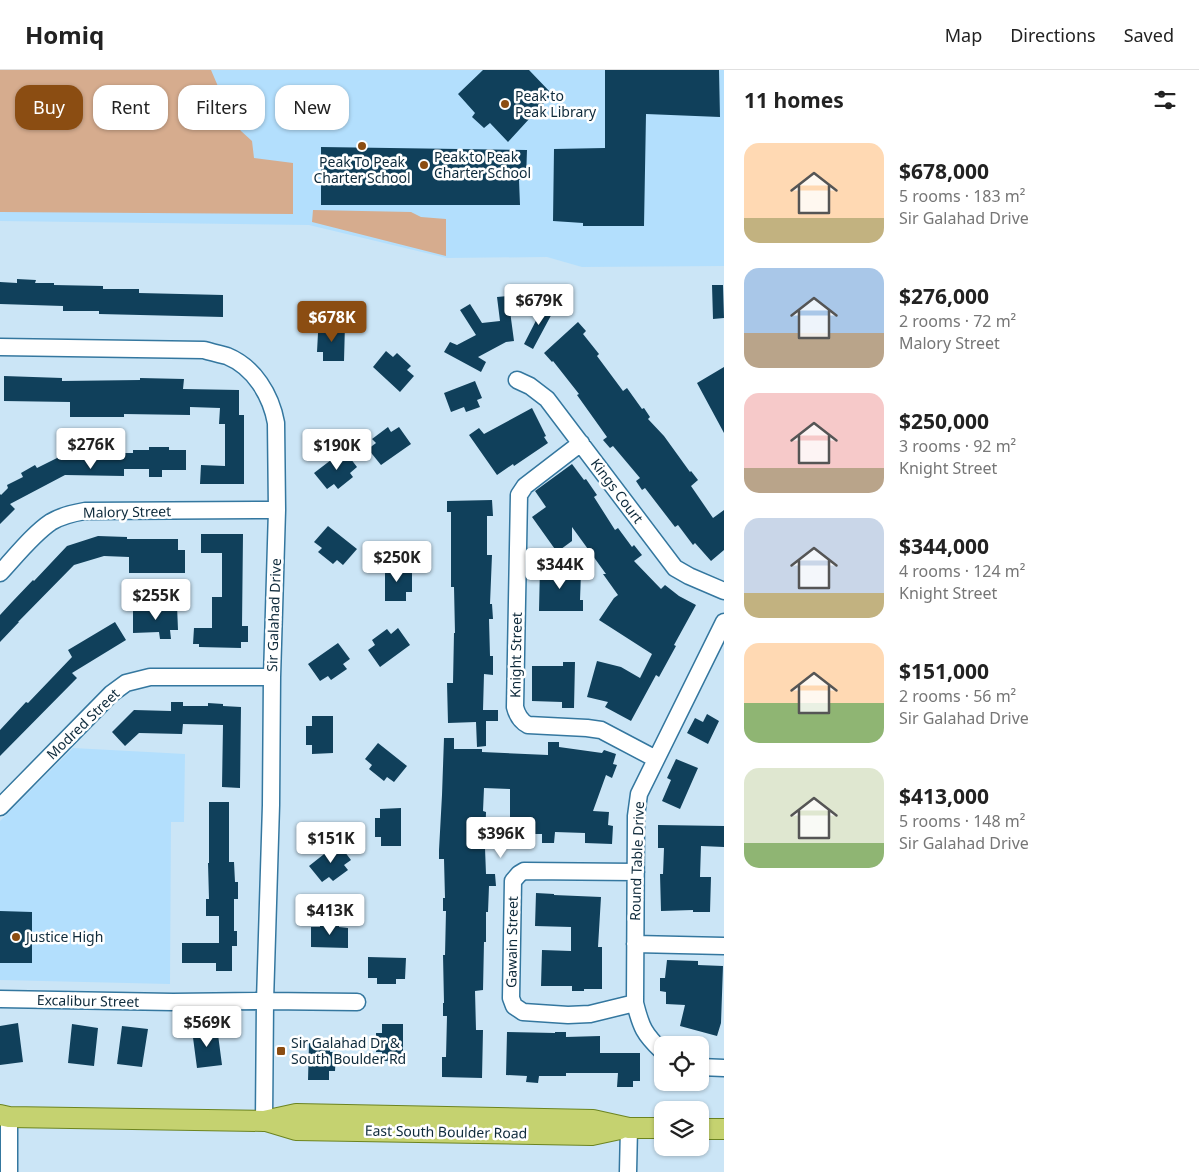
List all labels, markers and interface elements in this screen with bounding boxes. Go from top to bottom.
text: Homiq [25,18,104,51]
text: Map [945,23,982,47]
text: Directions [1010,23,1096,47]
text: Saved [1124,23,1174,47]
chip: Buy [15,85,83,130]
chip: Rent [93,85,168,130]
chip: Filters [178,85,265,130]
chip: New [275,85,349,130]
place label: Peak to Peak Library [515,86,597,121]
text: 11 homes [744,86,844,114]
icon: filters [1151,86,1179,114]
marker: Peak to Peak Library [499,98,511,110]
marker: Peak To Peak Charter School [356,140,368,152]
place label: Peak to Peak Charter School [434,147,531,182]
place label: Peak To Peak Charter School [313,152,411,187]
text: $678,000 [899,157,989,185]
marker: Peak to Peak Charter School [418,159,430,171]
icon: home [784,163,844,223]
text: 5 rooms · 183 m² [899,185,1025,207]
text: Sir Galahad Drive [899,207,1029,229]
text: $276,000 [899,282,989,310]
pin: $679K [504,284,574,326]
icon: home [784,288,844,348]
text: $679K [515,289,563,311]
pin: $678K [297,300,367,343]
text: $678K [308,306,356,328]
text: 2 rooms · 72 m² [899,310,1016,332]
text: Malory Street [899,332,1000,354]
text: $250,000 [899,407,989,435]
icon: home [784,413,844,473]
pin: $276K [56,428,126,470]
pin: $190K [302,428,372,471]
text: $276K [67,433,115,455]
text: $190K [313,434,361,456]
text: 3 rooms · 92 m² [899,435,1016,457]
street label: Kings Court [587,454,648,527]
text: Knight Street [899,457,997,479]
street label: Malory Street [83,501,171,522]
text: $344,000 [899,532,989,560]
icon: home [784,538,844,598]
pin: $250K [362,540,432,583]
text: $250K [373,546,421,568]
pin: $344K [525,548,595,590]
text: $344K [536,553,584,575]
street label: Sir Galahad Drive [262,558,285,672]
text: 4 rooms · 124 m² [899,560,1025,582]
pin: $255K [121,578,191,621]
text: Knight Street [899,582,997,604]
text: $255K [132,584,180,606]
street label: Knight Street [505,612,526,698]
text: $151,000 [899,657,989,685]
icon: home [784,663,844,723]
street label: Modred Street [42,684,123,763]
text: 2 rooms · 56 m² [899,685,1016,707]
text: Sir Galahad Drive [899,707,1029,729]
text: $413,000 [899,782,989,810]
icon: home [784,788,844,848]
street label: Round Table Drive [625,801,648,921]
text: 5 rooms · 148 m² [899,810,1025,832]
pin: $396K [466,816,536,859]
pin: $151K [296,822,366,864]
text: $396K [477,822,525,844]
text: $151K [307,827,355,849]
text: Sir Galahad Drive [899,832,1029,854]
pin: $413K [295,894,365,936]
street label: Gawain Street [501,896,522,988]
text: $413K [306,899,354,921]
place label: Justice High [24,927,103,946]
marker: Justice High [10,931,22,943]
street label: Excalibur Street [37,990,139,1011]
pin: $569K [172,1006,242,1048]
text: $569K [183,1011,231,1033]
place label: Sir Galahad Dr & South Boulder Rd [291,1033,406,1068]
map controls [654,1036,709,1156]
button: locate [654,1036,709,1091]
marker: Sir Galahad Dr & South Boulder Rd [275,1045,287,1057]
button: layers [654,1101,709,1156]
street label: East South Boulder Road [365,1121,527,1142]

